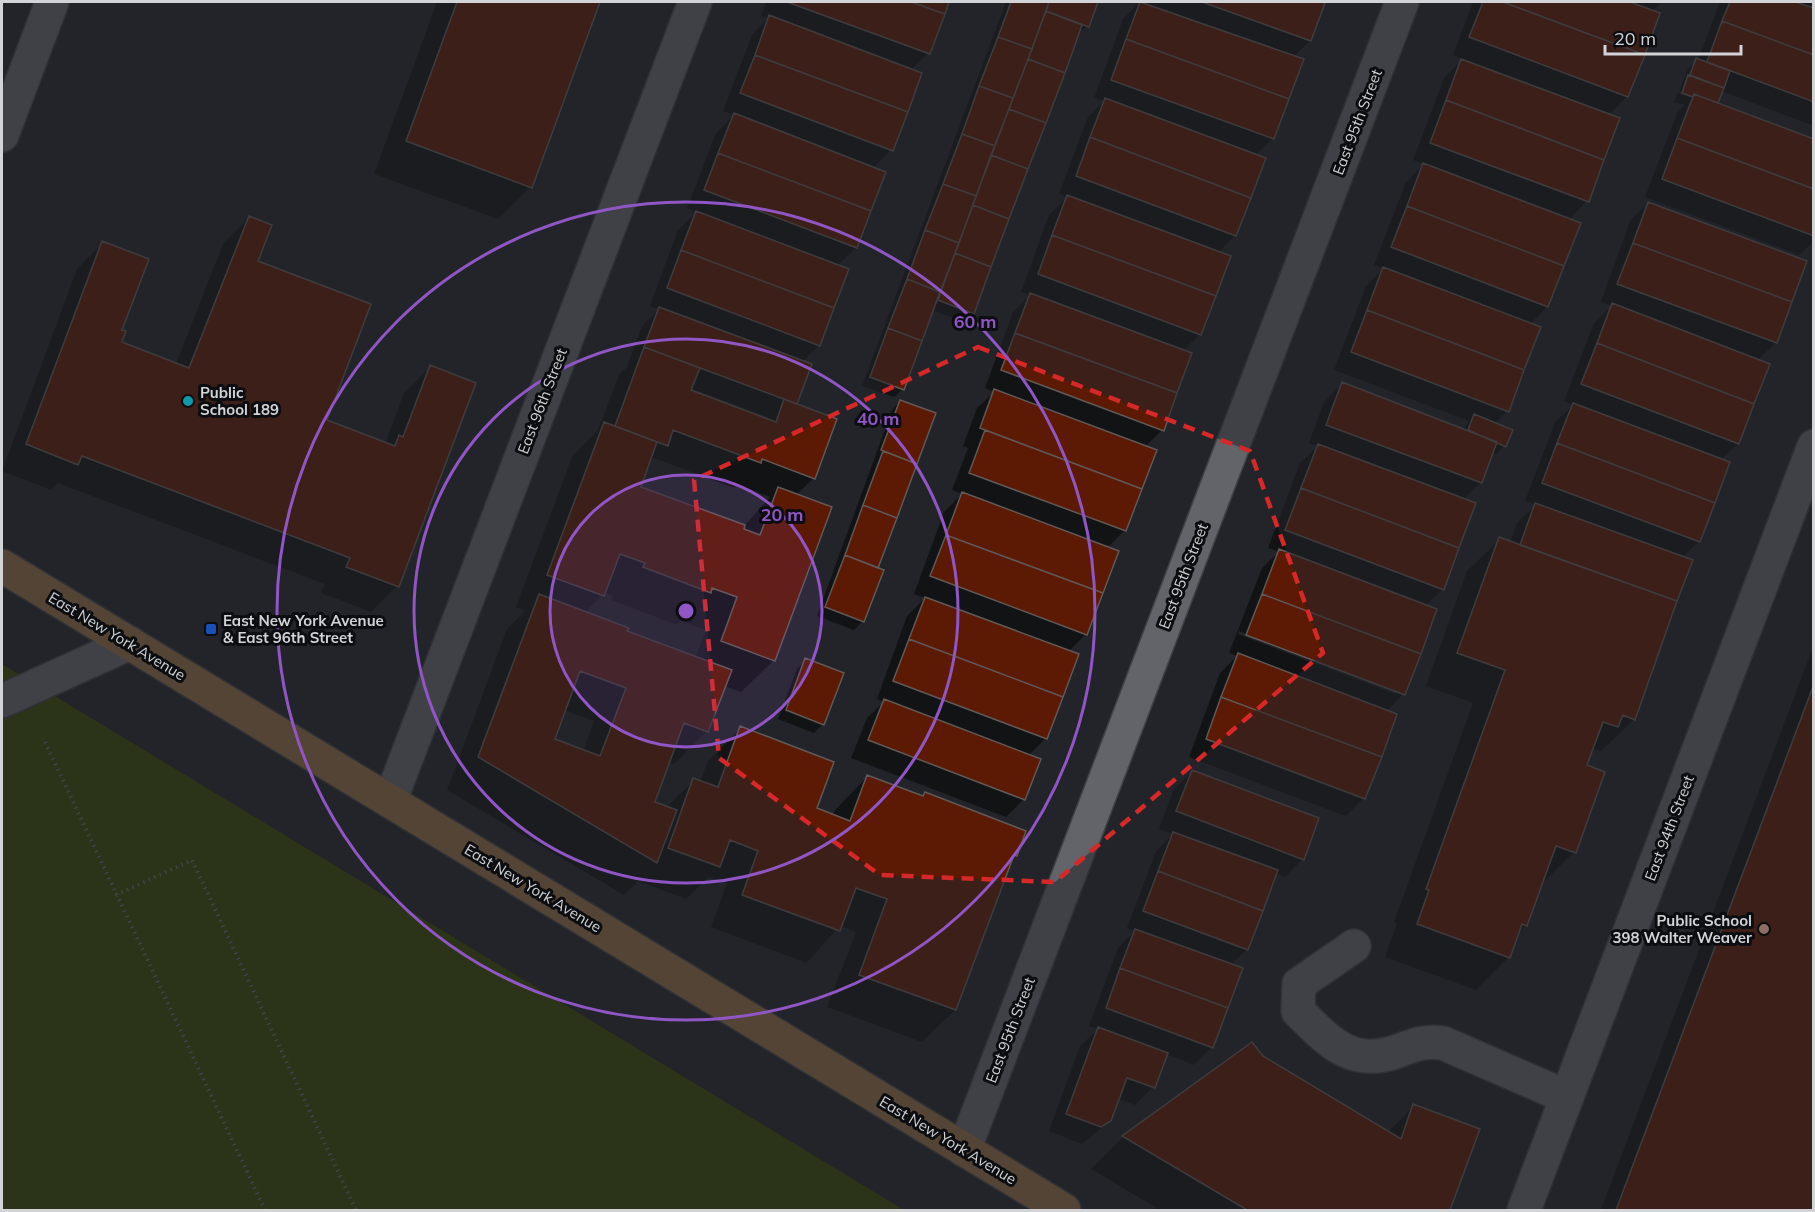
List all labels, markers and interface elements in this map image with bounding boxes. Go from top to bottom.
scale bar [1605,18,1742,56]
text: 20 m [1614,27,1656,50]
street label: East 95th Street [1328,66,1386,178]
text: 60 m [954,310,996,333]
street label: East 96th Street [513,345,571,457]
place label: Public School 189 [200,383,279,419]
marker: Public School 189 [181,394,195,408]
text: 40 m [857,407,899,430]
text: 20 m [761,503,803,526]
street label: East 95th Street [1154,520,1212,632]
street label: East New York Avenue [45,588,189,684]
centre of rings [676,601,696,621]
place label: East New York Avenue & East 96th Street [223,611,384,647]
marker: East New York Avenue & East 96th Street [204,622,218,636]
street label: East 94th Street [1640,772,1698,884]
street label: East New York Avenue [461,840,605,936]
place label: Public School 398 Walter Weaver [1612,911,1752,947]
marker: Public School 398 Walter Weaver [1757,922,1771,936]
street label: East 95th Street [981,974,1039,1086]
street label: East New York Avenue [876,1092,1020,1188]

